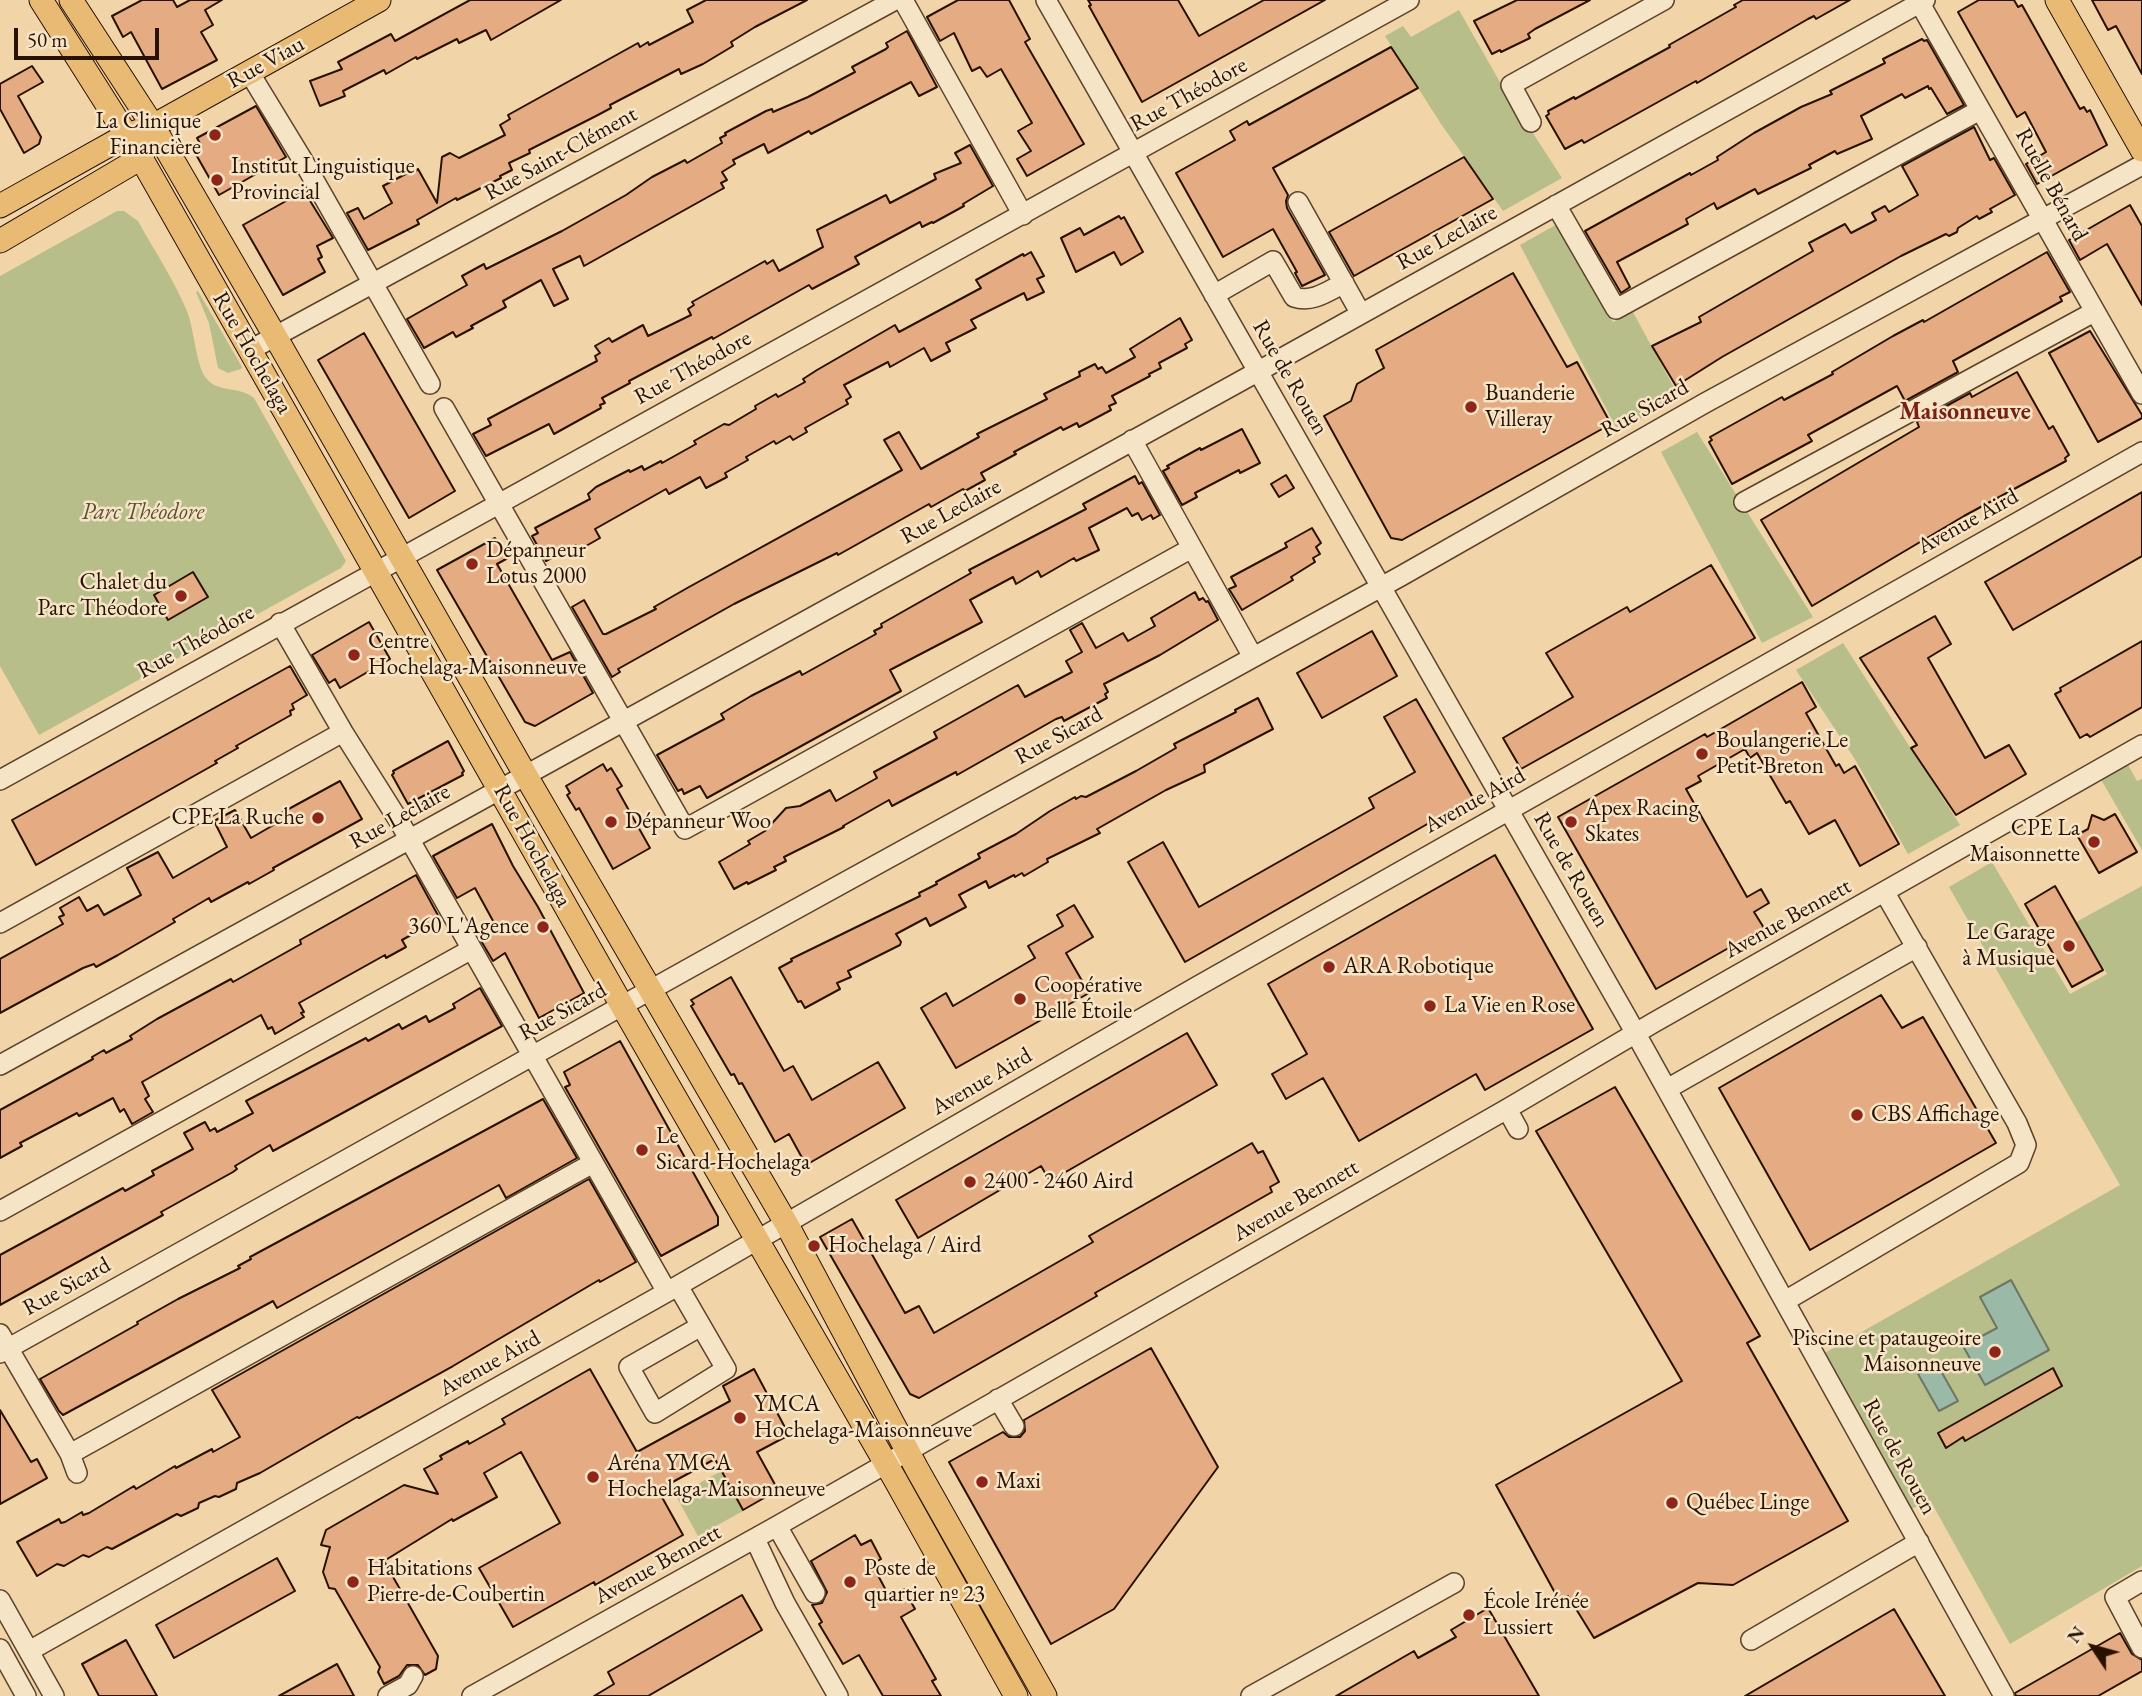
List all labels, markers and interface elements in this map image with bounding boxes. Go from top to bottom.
scale bar [18,14,163,58]
text: 50 m [27,26,68,53]
street label: Rue Viau [223,31,309,95]
street label: Rue Théodore [1126,52,1252,138]
street label: Rue Saint-Clément [480,101,642,207]
place label: La Clinique Financière [95,108,201,162]
street label: Ruelle Bénard [2009,124,2093,246]
marker: La Clinique Financière [207,127,223,143]
place label: Institut Linguistique Provincial [231,153,415,207]
marker: Institut Linguistique Provincial [209,172,225,188]
street label: Rue Leclaire [1392,199,1502,277]
street label: Rue Hochelaga [206,287,298,419]
street label: Rue de Rouen [1246,316,1334,440]
street label: Rue Théodore [630,325,756,411]
street label: Rue Sicard [1596,374,1694,444]
place label: Buanderie Villeray [1485,380,1575,434]
district label: Maisonneuve [1899,398,2031,426]
marker: Buanderie Villeray [1463,399,1479,415]
street label: Rue Leclaire [896,473,1006,551]
street label: Avenue Aird [1913,483,2023,561]
park label: Parc Théodore [82,499,204,527]
place label: Dépanneur Lotus 2000 [486,537,586,591]
marker: Dépanneur Lotus 2000 [464,556,480,572]
place label: Chalet du Parc Théodore [38,569,167,623]
marker: Chalet du Parc Théodore [173,588,189,604]
street label: Rue Théodore [133,599,259,685]
place label: Centre Hochelaga-Maisonneuve [368,628,586,682]
marker: Centre Hochelaga-Maisonneuve [346,647,362,663]
street label: Rue Sicard [1010,701,1108,771]
place label: Boulangerie Le Petit-Breton [1716,727,1848,781]
marker: Boulangerie Le Petit-Breton [1694,746,1710,762]
street label: Avenue Aird [1420,762,1530,840]
street label: Rue Leclaire [345,778,455,856]
street label: Rue Hochelaga [487,780,577,912]
place label: Apex Racing Skates [1585,795,1699,849]
place label: CPE La Ruche [171,804,304,832]
place label: Dépanneur Woo [625,808,771,836]
street label: Rue de Rouen [1527,808,1615,932]
marker: CPE La Ruche [310,810,326,826]
marker: Dépanneur Woo [603,814,619,830]
marker: Apex Racing Skates [1563,814,1579,830]
place label: CPE La Maisonnette [1969,815,2080,869]
marker: CPE La Maisonnette [2086,834,2102,850]
street label: Avenue Bennett [1720,873,1856,965]
place label: 360 L'Agence [408,913,529,941]
marker: 360 L'Agence [535,919,551,935]
place label: Le Garage à Musique [1962,919,2055,973]
marker: Le Garage à Musique [2061,938,2077,954]
place label: ARA Robotique [1343,953,1494,981]
marker: ARA Robotique [1321,959,1337,975]
place label: Coopérative Belle Étoile [1034,972,1142,1026]
street label: Rue Sicard [514,977,612,1047]
marker: Coopérative Belle Étoile [1012,991,1028,1007]
place label: La Vie en Rose [1444,992,1575,1020]
marker: La Vie en Rose [1422,998,1438,1014]
street label: Avenue Aird [927,1042,1037,1122]
place label: CBS Affichage [1871,1101,1999,1129]
marker: CBS Affichage [1849,1107,1865,1123]
place label: Le Sicard-Hochelaga [656,1123,810,1177]
marker: Le Sicard-Hochelaga [634,1142,650,1158]
street label: Avenue Bennett [1228,1154,1364,1248]
place label: 2400 - 2460 Aird [984,1168,1133,1196]
marker: 2400 - 2460 Aird [962,1174,978,1190]
place label: Hochelaga / Aird [828,1232,981,1260]
marker: Hochelaga / Aird [806,1238,822,1254]
street label: Rue Sicard [18,1252,116,1322]
street label: Avenue Aird [435,1325,545,1403]
place label: Piscine et pataugeoire Maisonneuve [1792,1325,1981,1379]
marker: Piscine et pataugeoire Maisonneuve [1987,1344,2003,1360]
place label: YMCA Hochelaga-Maisonneuve [754,1391,972,1445]
street label: Rue de Rouen [1856,1394,1942,1520]
marker: YMCA Hochelaga-Maisonneuve [732,1410,748,1426]
place label: Aréna YMCA Hochelaga-Maisonneuve [607,1450,825,1504]
place label: Maxi [996,1468,1041,1496]
marker: Aréna YMCA Hochelaga-Maisonneuve [585,1469,601,1485]
marker: Maxi [974,1474,990,1490]
place label: Québec Linge [1686,1489,1809,1517]
marker: Québec Linge [1664,1495,1680,1511]
street label: Avenue Bennett [590,1519,726,1611]
place label: Habitations Pierre-de-Coubertin [367,1555,545,1609]
place label: Poste de quartier nº 23 [864,1555,985,1609]
marker: Habitations Pierre-de-Coubertin [345,1574,361,1590]
marker: Poste de quartier nº 23 [842,1574,858,1590]
place label: École Irénée Lussiert [1483,1588,1589,1642]
marker: École Irénée Lussiert [1461,1607,1477,1623]
north arrow [2058,1612,2128,1682]
text: N [2061,1621,2090,1648]

